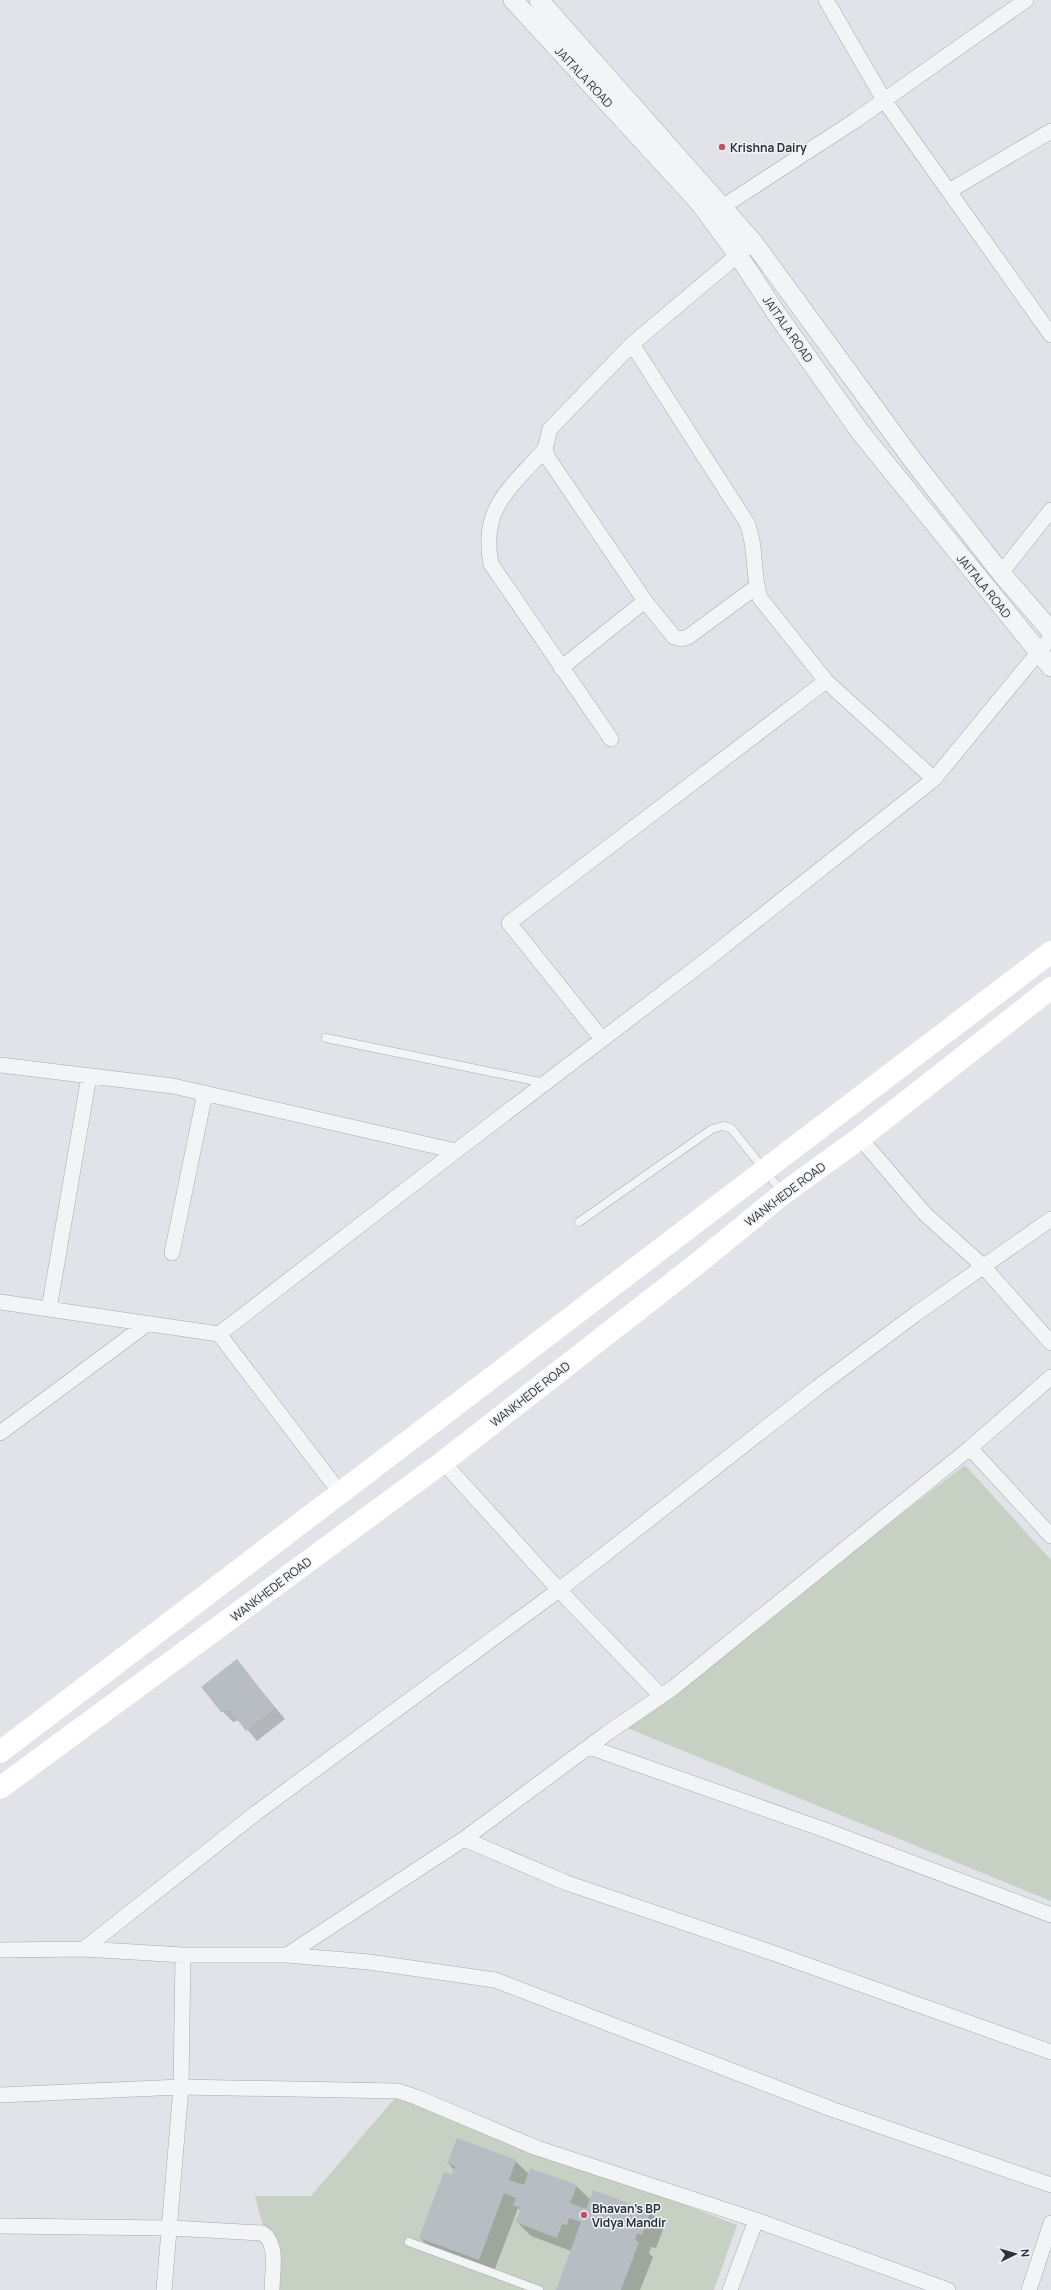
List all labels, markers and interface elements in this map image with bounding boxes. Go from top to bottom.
street label: JAITALA ROAD [551,43,617,111]
place label: Krishna Dairy [730,139,807,156]
marker: Krishna Dairy [717,142,727,152]
street label: JAITALA ROAD [759,292,817,366]
street label: JAITALA ROAD [953,550,1015,622]
street label: WANKHEDE ROAD [741,1158,829,1230]
street label: WANKHEDE ROAD [486,1357,574,1431]
street label: WANKHEDE ROAD [227,1553,315,1625]
place label: Bhavan's BP Vidya Mandir [592,2200,666,2231]
marker: Bhavan's BP Vidya Mandir [579,2210,589,2220]
north arrow [995,2234,1035,2274]
text: N [1018,2248,1033,2258]

